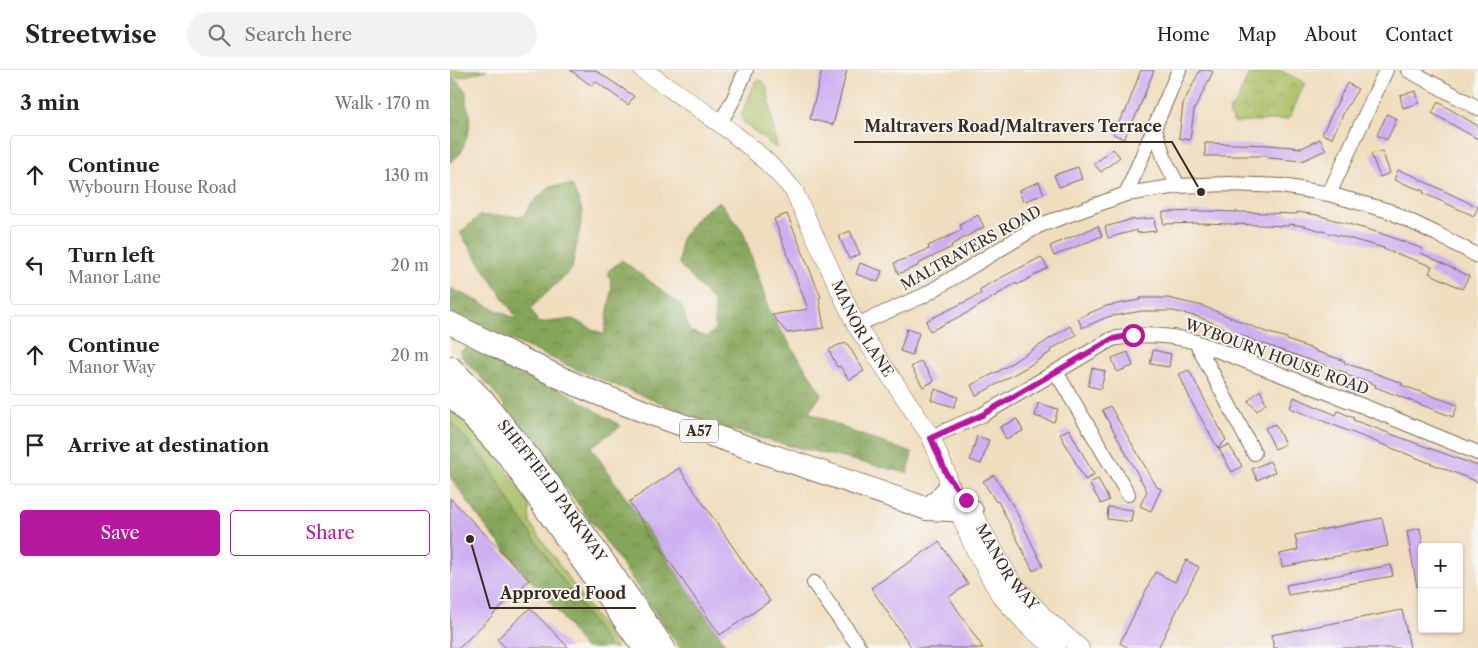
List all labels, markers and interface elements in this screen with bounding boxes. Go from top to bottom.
search box [187,12,537,57]
text: Streetwise [25,20,157,49]
icon: search [205,21,233,49]
text: Search here [245,23,352,46]
text: Home [1157,24,1210,46]
text: Map [1238,24,1276,46]
text: About [1304,24,1357,46]
text: Contact [1385,24,1453,46]
text: 3 min [20,90,80,115]
text: Walk · 170 m [335,93,430,113]
callout: Maltravers Road/Maltravers Terrace [854,111,1172,142]
text: Maltravers Road/Maltravers Terrace [864,116,1162,136]
text: Continue [68,154,160,177]
icon: ahead [21,161,49,189]
text: 130 m [384,165,429,185]
text: Wybourn House Road [68,177,237,197]
street label: MALTRAVERS ROAD [897,201,1044,294]
text: Turn left [68,244,155,267]
icon: left [21,251,49,279]
text: 20 m [390,255,429,275]
text: Manor Lane [68,267,161,287]
street label: MANOR LANE [828,277,898,380]
street label: WYBOURN HOUSE ROAD [1181,314,1372,399]
route start [1122,324,1145,347]
text: Continue [68,334,160,357]
icon: ahead [21,341,49,369]
text: 20 m [390,345,429,365]
text: Manor Way [68,357,155,377]
street label: SHEFFIELD PARKWAY [494,416,611,566]
road number: A57 [680,420,718,442]
icon: arrive [21,431,49,459]
text: Arrive at destination [68,434,269,457]
route end [955,489,978,512]
button: Save [20,510,220,556]
button: Share [230,510,430,556]
street label: MANOR WAY [972,520,1043,614]
map controls [1418,543,1463,633]
button: + [1418,543,1463,588]
callout: Approved Food [490,577,636,608]
text: Approved Food [499,583,626,603]
button: − [1418,588,1463,633]

